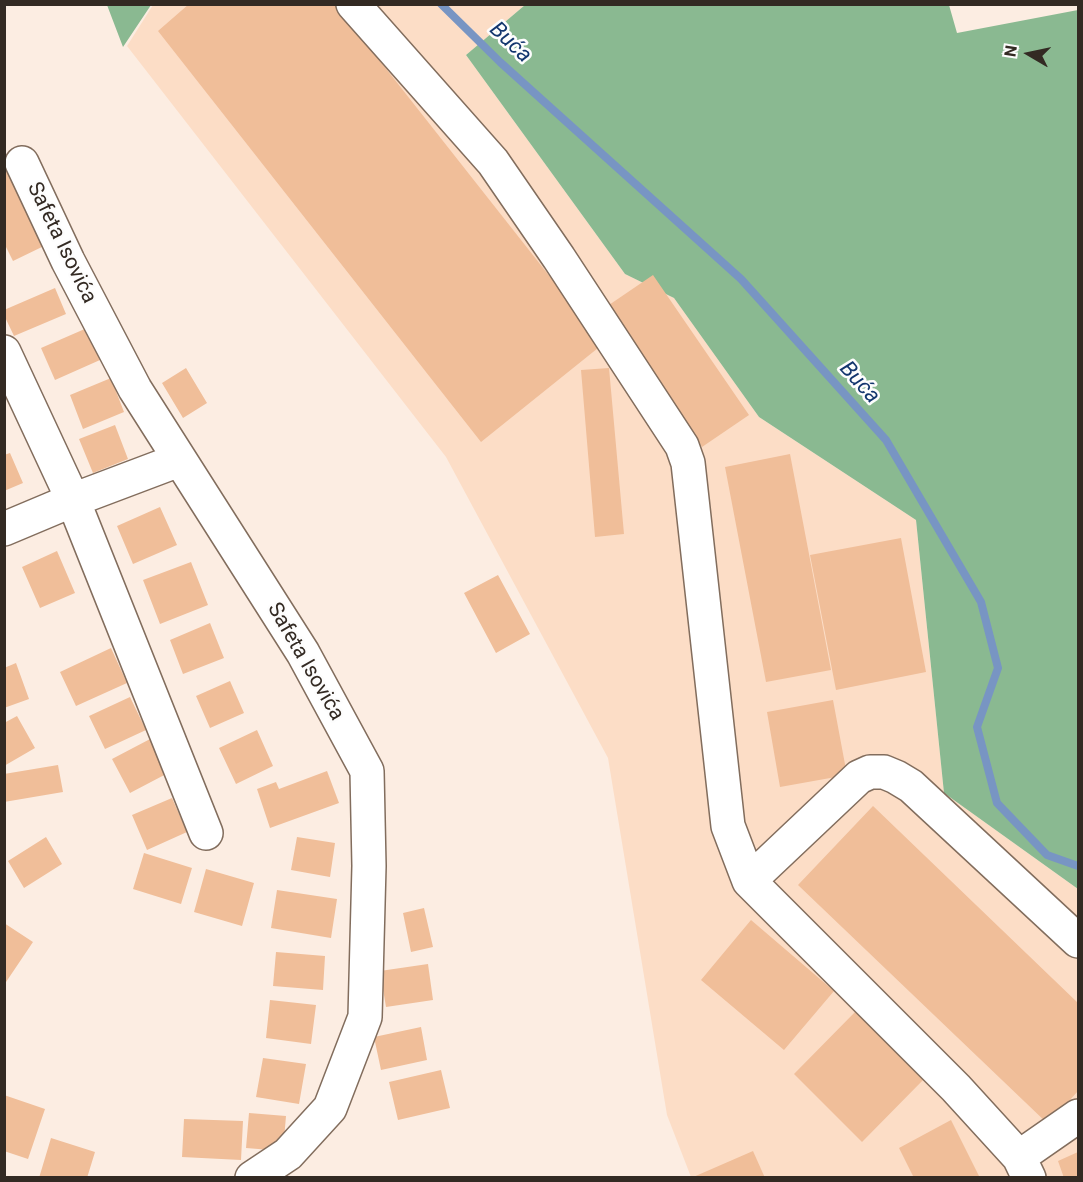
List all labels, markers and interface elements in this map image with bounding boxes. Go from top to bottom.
water label: Buća [484,17,536,69]
north arrow [999,24,1059,84]
text: N [1000,44,1021,58]
street label: Safeta Isovića [21,178,101,308]
water label: Buća [833,356,885,410]
street label: Safeta Isovića [261,599,349,725]

